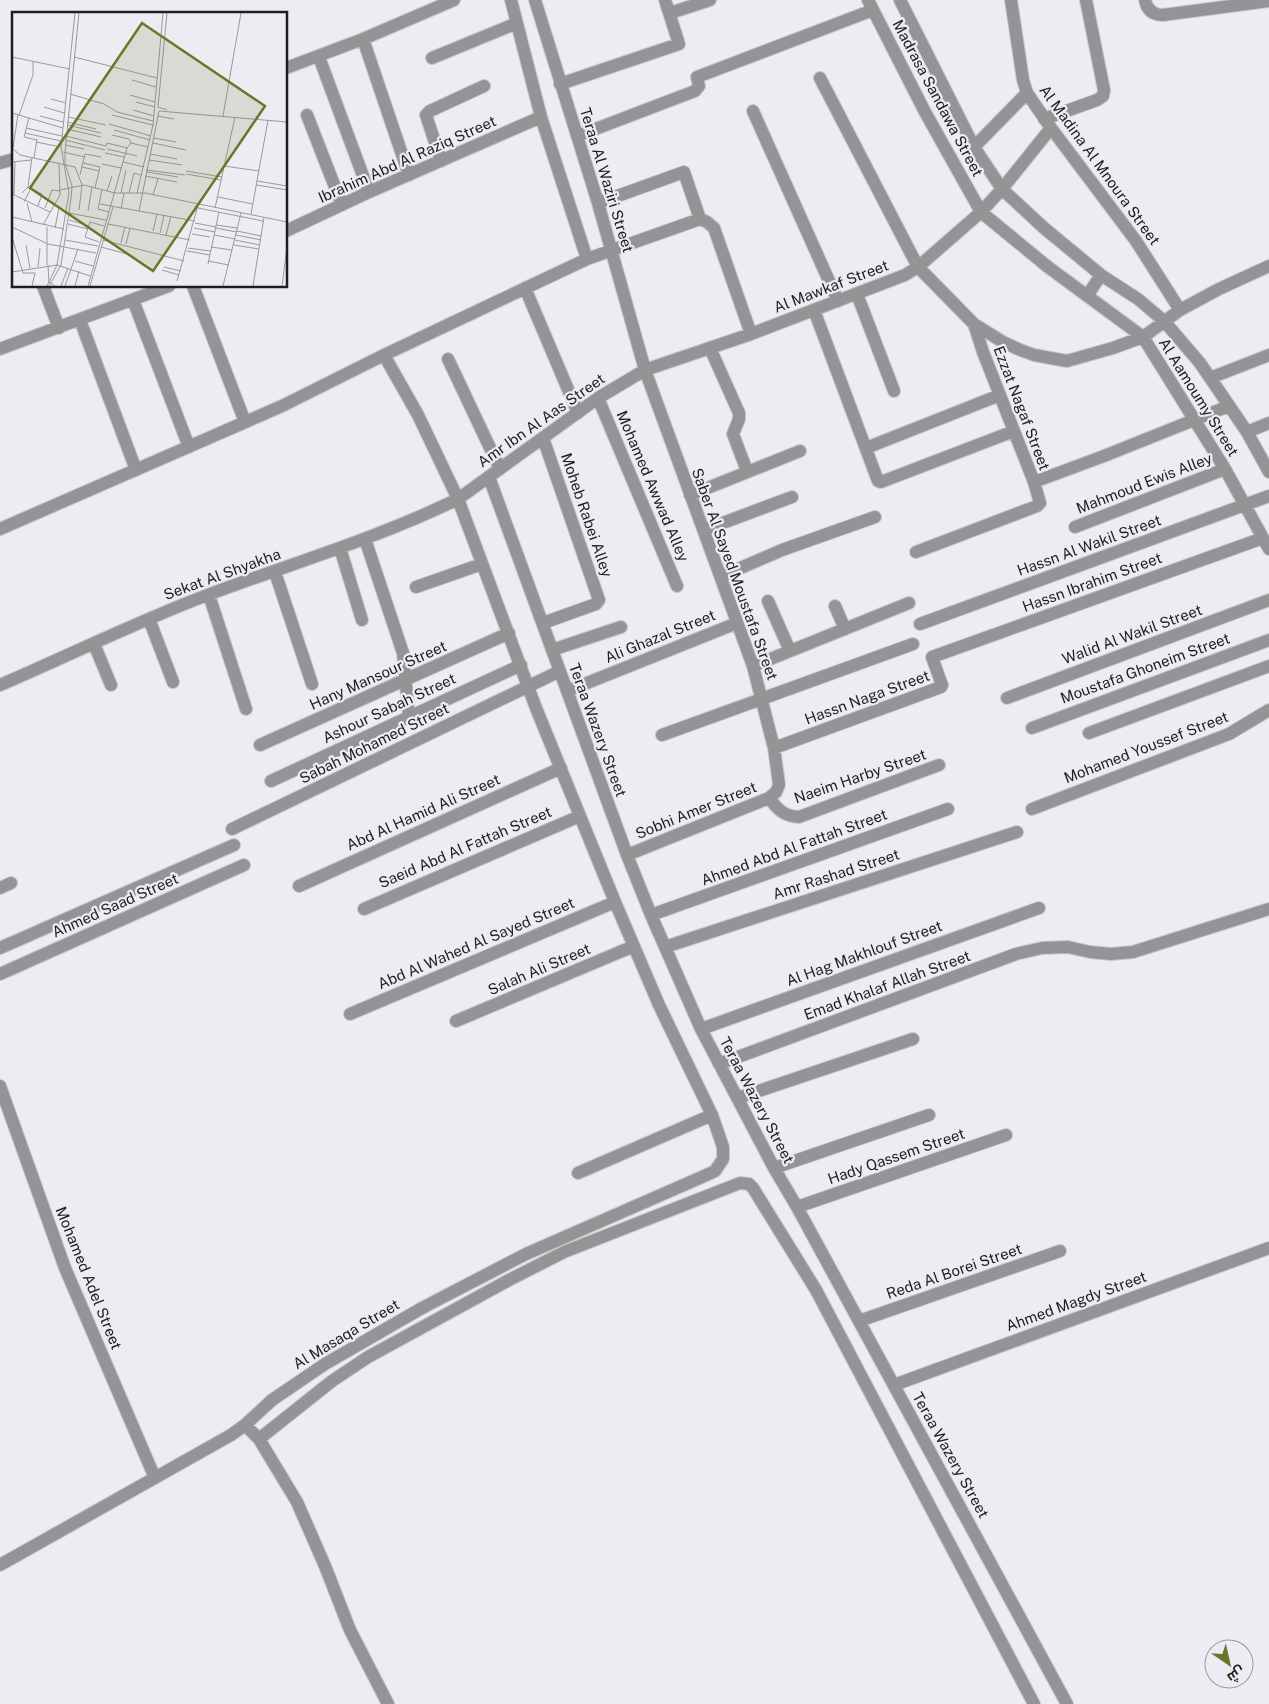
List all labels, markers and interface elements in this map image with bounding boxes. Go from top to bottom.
inset map [12,12,288,288]
street label: Madrasa Sandawa Street [889,17,987,179]
street label: Al Madina Al Mnoura Street [1036,82,1164,248]
street label: Teraa Al Waziri Street [577,105,637,255]
street label: Ibrahim Abd Al Raziq Street [315,112,499,206]
street label: Al Mawkaf Street [771,256,891,316]
street label: Al Aamoumy Street [1156,335,1242,459]
street label: Ezzat Nagaf Street [990,344,1054,473]
street label: Amr Ibn Al Aas Street [474,370,608,470]
street label: Mohamed Awwad Alley [613,408,693,564]
street label: Mahmoud Ewis Alley [1074,449,1214,517]
street label: Moheb Rabei Alley [558,451,616,579]
street label: Saber Al Sayed Moustafa Street [689,466,781,683]
street label: Hassn Al Wakil Street [1015,511,1163,579]
street label: Sekat Al Shyakha [161,545,283,603]
street label: Hassn Ibrahim Street [1020,549,1164,615]
street label: Walid Al Wakil Street [1060,601,1204,667]
street label: Ali Ghazal Street [602,606,718,666]
street label: Moustafa Ghoneim Street [1058,629,1232,707]
street label: Hany Mansour Street [307,637,449,713]
street label: Teraa Wazery Street [566,661,630,799]
street label: Hassn Naga Street [802,666,932,727]
street label: Ashour Sabah Street [320,670,458,746]
street label: Sabah Mohamed Street [296,699,452,787]
street label: Mohamed Youssef Street [1061,708,1231,786]
street label: Naeim Harby Street [792,745,928,807]
street label: Abd Al Hamid Ali Street [344,770,503,854]
street label: Sobhi Amer Street [633,778,759,842]
street label: Saeid Abd Al Fattah Street [376,803,554,891]
street label: Ahmed Abd Al Fattah Street [699,805,889,889]
street label: Amr Rashad Street [770,845,902,903]
street label: Ahmed Saad Street [49,869,181,940]
street label: Abd Al Wahed Al Sayed Street [375,894,577,992]
street label: Al Hag Makhlouf Street [784,917,945,989]
street label: Salah Ali Street [485,940,593,998]
street label: Emad Khalaf Allah Street [801,947,973,1023]
street label: Teraa Wazery Street [716,1034,798,1166]
street label: Hady Qassem Street [825,1125,967,1187]
street label: Mohamed Adel Street [53,1204,126,1352]
street label: Reda Al Borei Street [884,1240,1024,1302]
street label: Ahmed Magdy Street [1003,1268,1149,1334]
street label: Al Masaqa Street [290,1295,402,1372]
street label: Teraa Wazery Street [909,1389,993,1521]
north arrow [1204,1639,1254,1689]
text: ش [1224,1662,1248,1686]

